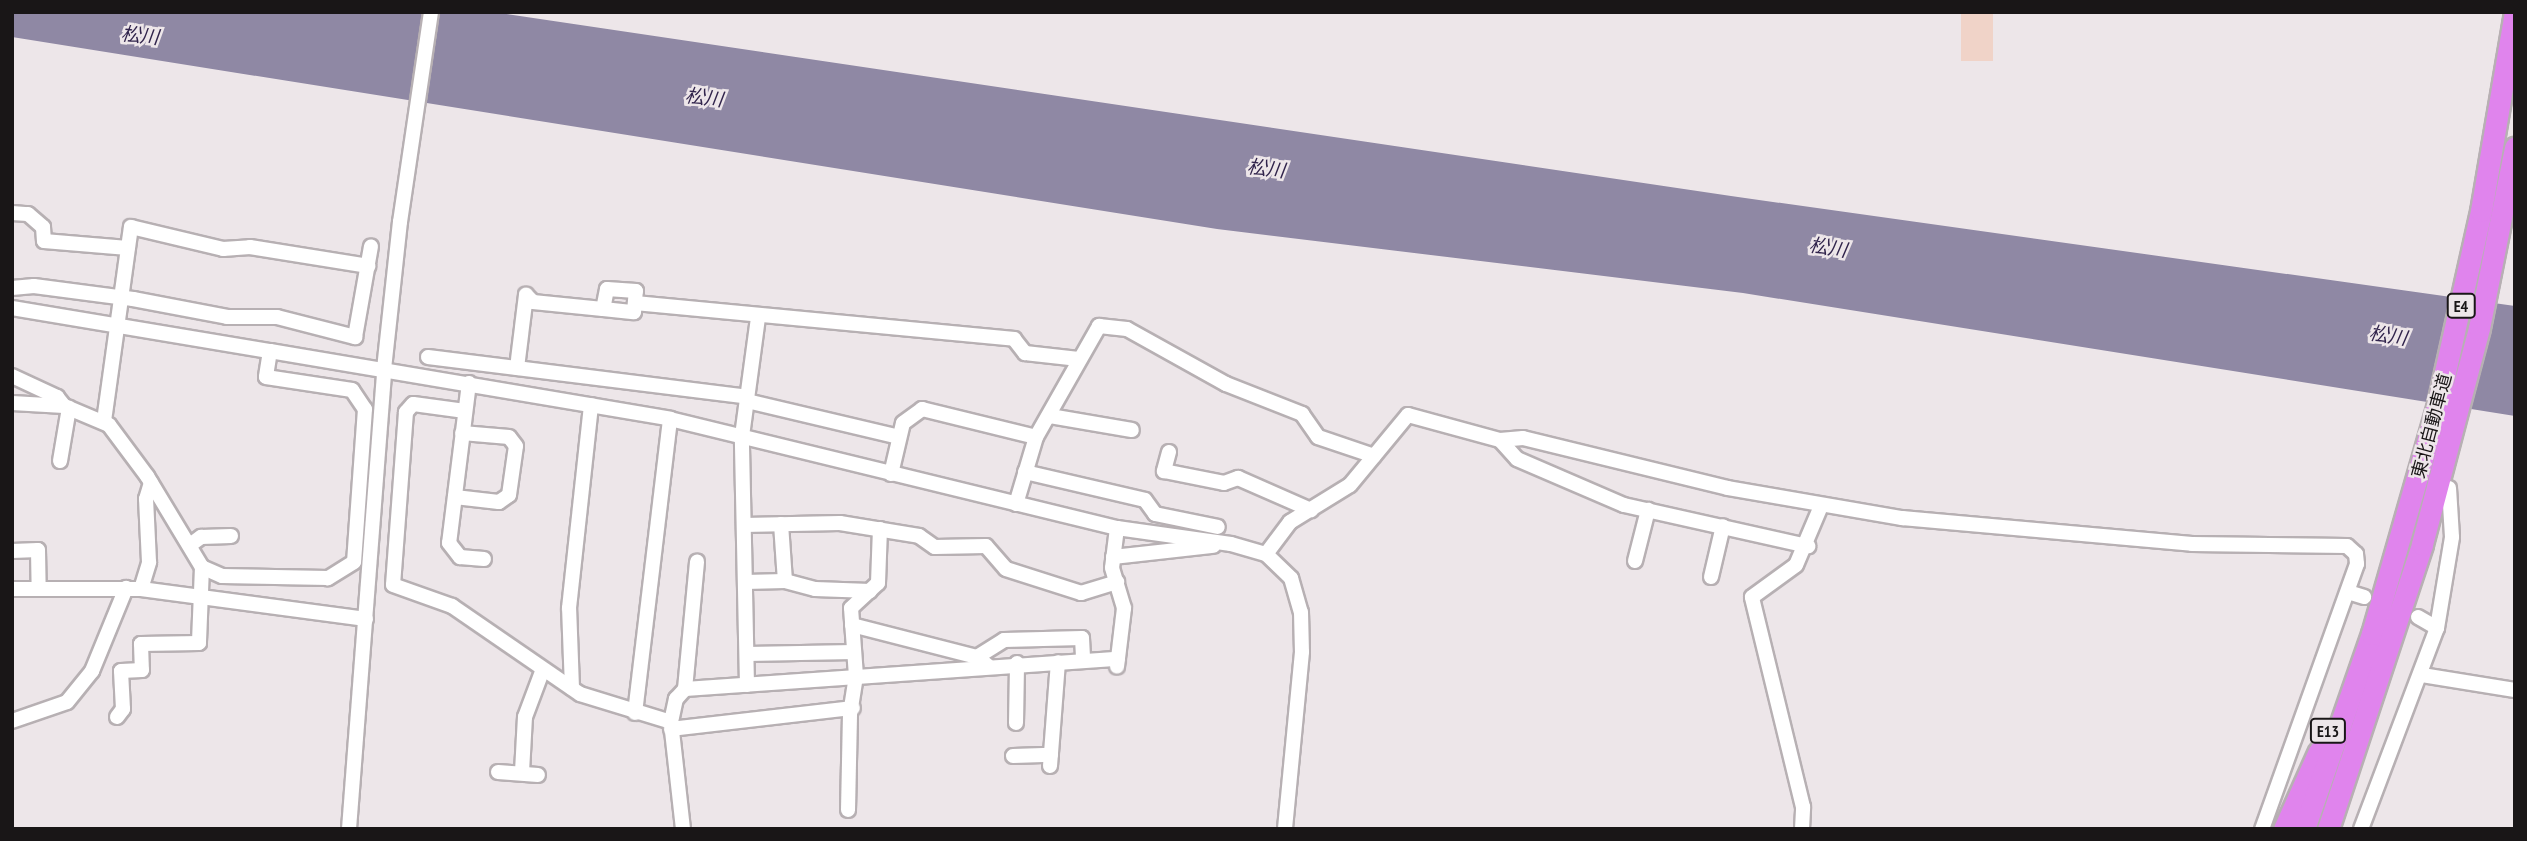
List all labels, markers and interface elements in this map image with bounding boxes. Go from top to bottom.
water label: 松川 [120,23,160,49]
water label: 松川 [684,84,724,112]
water label: 松川 [1246,155,1286,183]
water label: 松川 [1807,234,1849,262]
road number: E4 [2445,294,2477,318]
water label: 松川 [2367,322,2409,350]
street label: 東北自動車道 [2408,371,2456,481]
road number: E13 [2309,718,2347,744]

